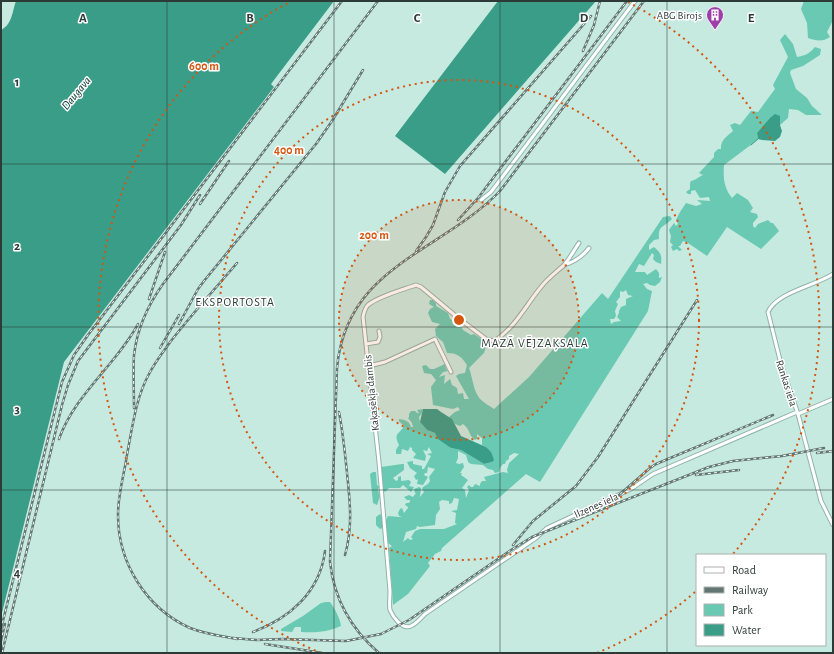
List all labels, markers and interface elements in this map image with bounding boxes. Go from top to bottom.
building icon: ABG Birojs [705,5,725,30]
place label: ABG Birojs [657,10,702,21]
text: A [79,12,87,25]
text: B [246,12,254,25]
text: C [414,12,421,25]
text: D [580,12,589,25]
text: E [748,12,755,25]
text: 600 m [189,60,219,72]
water label: Daugava [59,74,93,112]
text: 1 [15,76,19,89]
text: 400 m [274,144,304,156]
text: 200 m [359,229,389,241]
text: 2 [14,240,20,253]
district label: EKSPORTOSTA [195,296,275,308]
centre of rings [452,313,466,327]
district label: MAZĀ VĒJZAĶSALA [481,336,589,351]
street label: Kaķasēkļa dambis [362,354,382,432]
street label: Rankas iela [774,359,799,408]
text: 3 [14,403,20,416]
street label: Ilzenes iela [572,491,620,520]
legend [696,554,826,646]
text: Road [732,564,756,576]
text: 4 [14,567,21,580]
text: Railway [732,584,768,597]
text: Park [732,604,753,616]
text: Water [732,624,761,636]

